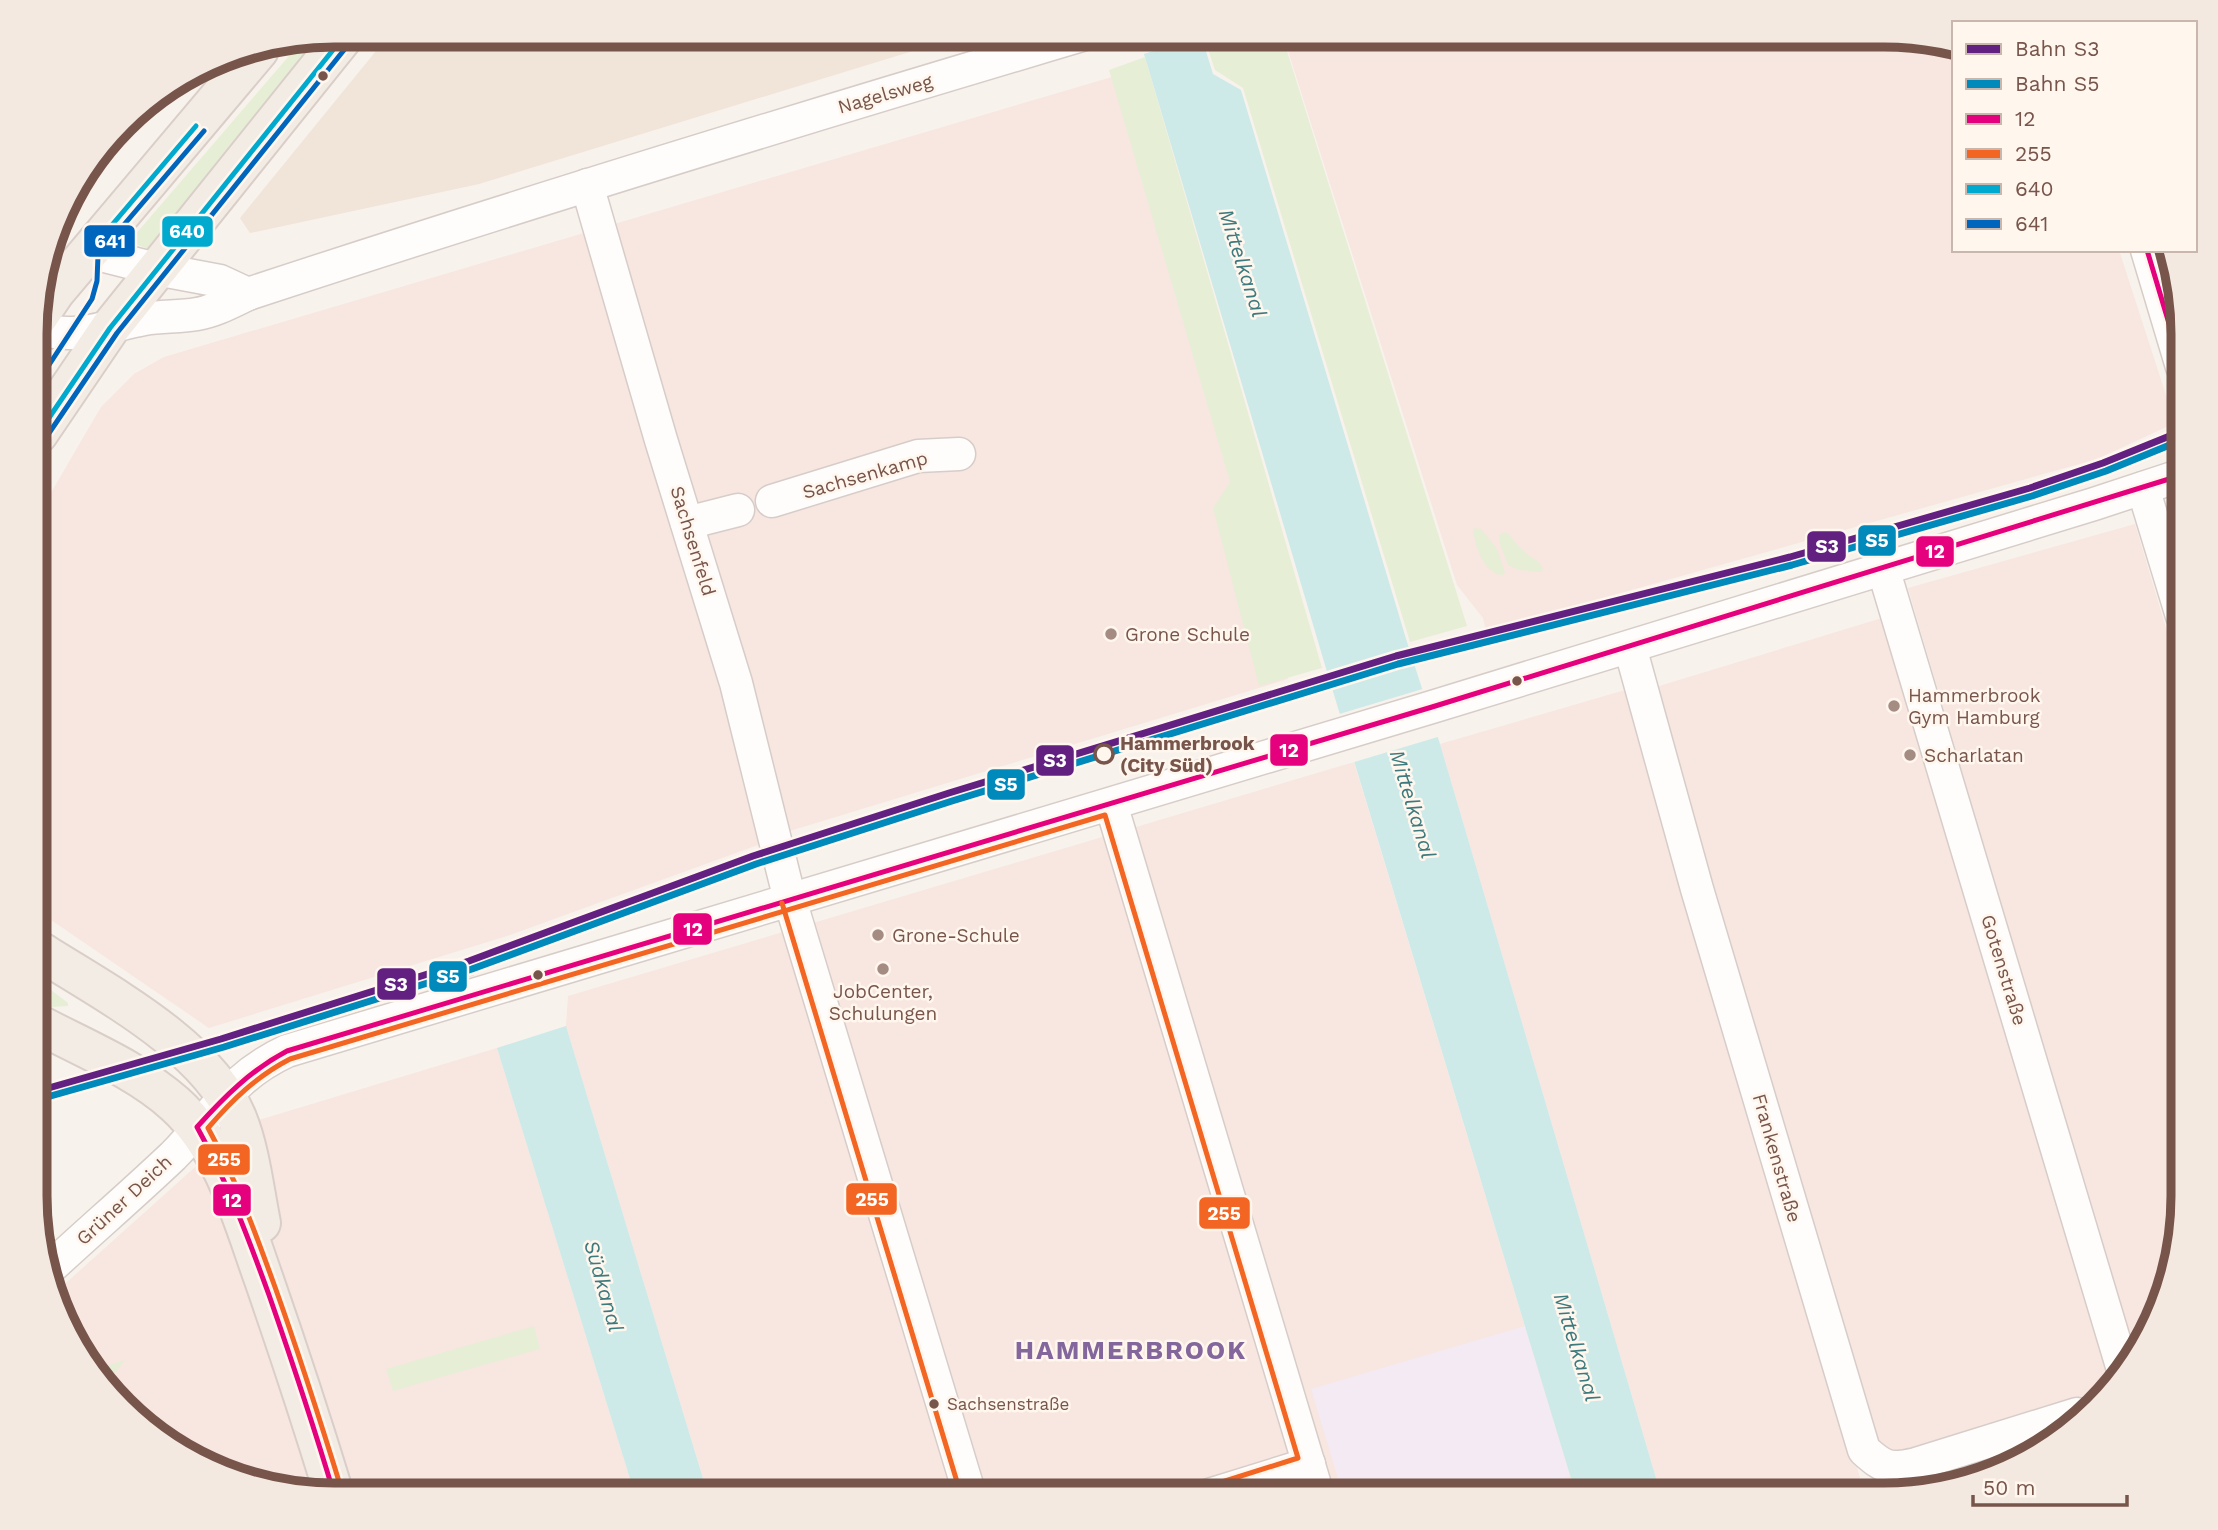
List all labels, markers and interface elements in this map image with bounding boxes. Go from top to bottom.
legend [1952,21,2197,252]
text: Bahn S3 [2015,36,2099,61]
unlabelled marker [316,69,330,83]
street label: Nagelsweg [835,69,936,119]
text: Bahn S5 [2015,71,2099,96]
text: 12 [2015,106,2035,131]
text: 255 [2015,141,2052,166]
text: 640 [2015,176,2054,201]
water label: Mittelkanal [1214,206,1272,320]
text: 641 [2015,211,2048,236]
line badge: 640 [161,215,214,248]
text: 640 [169,220,205,243]
line badge: 641 [83,224,136,258]
text: 641 [94,230,126,253]
street label: Sachsenkamp [800,446,930,504]
street label: Sachsenfeld [665,483,721,599]
line badge: S5 [1857,524,1897,557]
text: S5 [1865,529,1889,552]
line badge: S3 [1806,530,1847,563]
text: S3 [1815,535,1839,558]
line badge: 12 [1915,535,1955,568]
text: 12 [1925,540,1945,563]
place label: Grone Schule [1125,623,1250,646]
marker: Grone Schule [1103,626,1119,642]
unlabelled marker [1510,674,1524,688]
place label: Hammerbrook Gym Hamburg [1908,684,2041,729]
marker: Hammerbrook Gym Hamburg [1886,698,1902,714]
place label: Hammerbrook (City Süd) [1120,732,1255,777]
line badge: 12 [1269,733,1309,767]
text: 12 [1279,739,1299,762]
line badge: S3 [1035,744,1075,777]
marker: Hammerbrook (City Süd) [1094,744,1114,764]
place label: Scharlatan [1924,744,2024,767]
water label: Mittelkanal [1385,747,1441,861]
marker: Scharlatan [1902,747,1918,763]
text: S3 [1043,749,1067,772]
line badge: S5 [986,768,1026,801]
text: S5 [994,773,1018,796]
line badge: 12 [672,912,713,946]
street label: Gotenstraße [1976,912,2032,1028]
text: 12 [683,918,703,941]
place label: Grone-Schule [892,924,1020,947]
marker: Grone-Schule [870,927,886,943]
line badge: S5 [428,960,468,993]
marker: JobCenter, Schulungen [875,961,891,977]
text: S5 [436,965,460,988]
line badge: S3 [376,967,417,1001]
unlabelled marker [531,968,545,982]
text: S3 [384,973,408,996]
place label: JobCenter, Schulungen [829,980,937,1025]
street label: Frankenstraße [1748,1091,1806,1225]
line badge: 255 [197,1143,251,1176]
text: 255 [207,1148,241,1171]
street label: Grüner Deich [72,1150,176,1250]
line badge: 255 [845,1182,898,1216]
line badge: 12 [212,1183,252,1217]
text: 255 [855,1188,889,1211]
text: 12 [222,1189,242,1212]
line badge: 255 [1198,1196,1251,1230]
text: 255 [1207,1202,1241,1225]
water label: Südkanal [579,1237,629,1335]
water label: Mittelkanal [1549,1290,1605,1404]
district label: HAMMERBROOK [1015,1335,1247,1365]
place label: Sachsenstraße [947,1394,1069,1414]
marker: Sachsenstraße [927,1397,941,1411]
scale bar [1973,1464,2127,1508]
text: 50 m [1983,1475,2035,1500]

